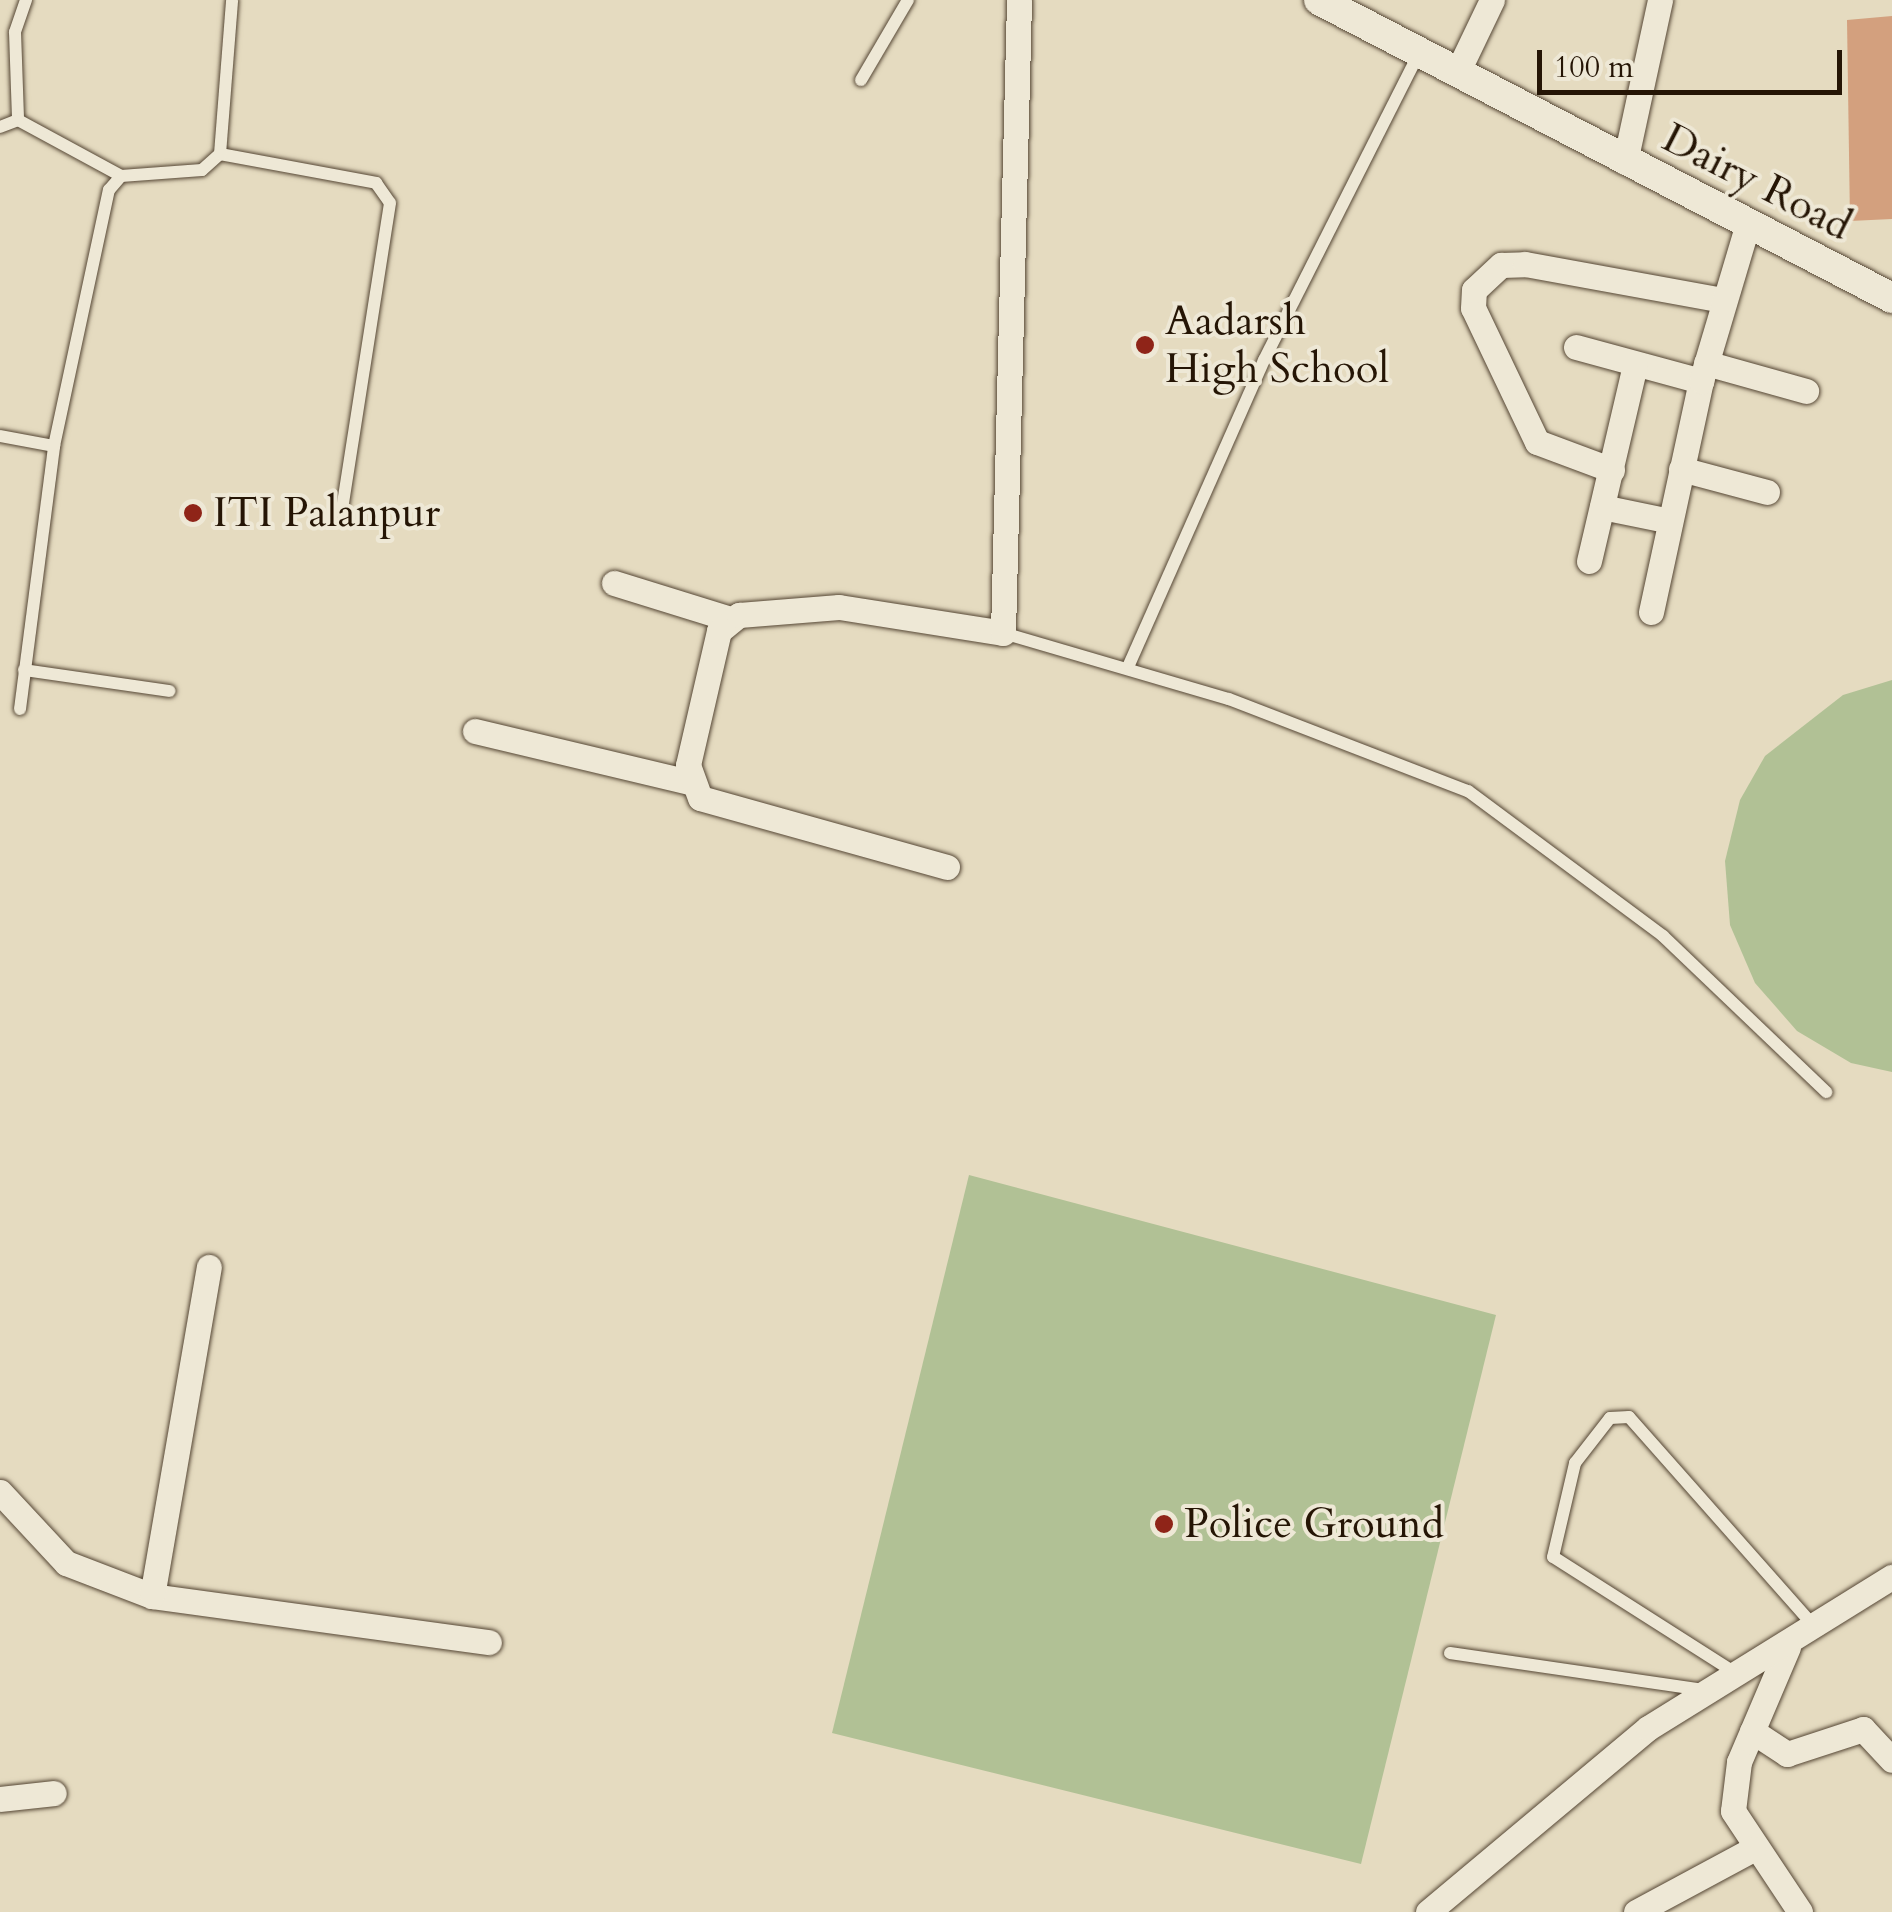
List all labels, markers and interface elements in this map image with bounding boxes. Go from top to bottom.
scale bar [1542,30,1847,92]
text: 100 m [1554,47,1634,88]
street label: Dairy Road [1654,113,1860,251]
place label: Aadarsh High School [1165,296,1389,394]
marker: Aadarsh High School [1134,334,1156,356]
place label: ITI Palanpur [213,488,440,538]
marker: ITI Palanpur [182,502,204,524]
place label: Police Ground [1184,1499,1444,1549]
marker: Police Ground [1153,1513,1175,1535]

